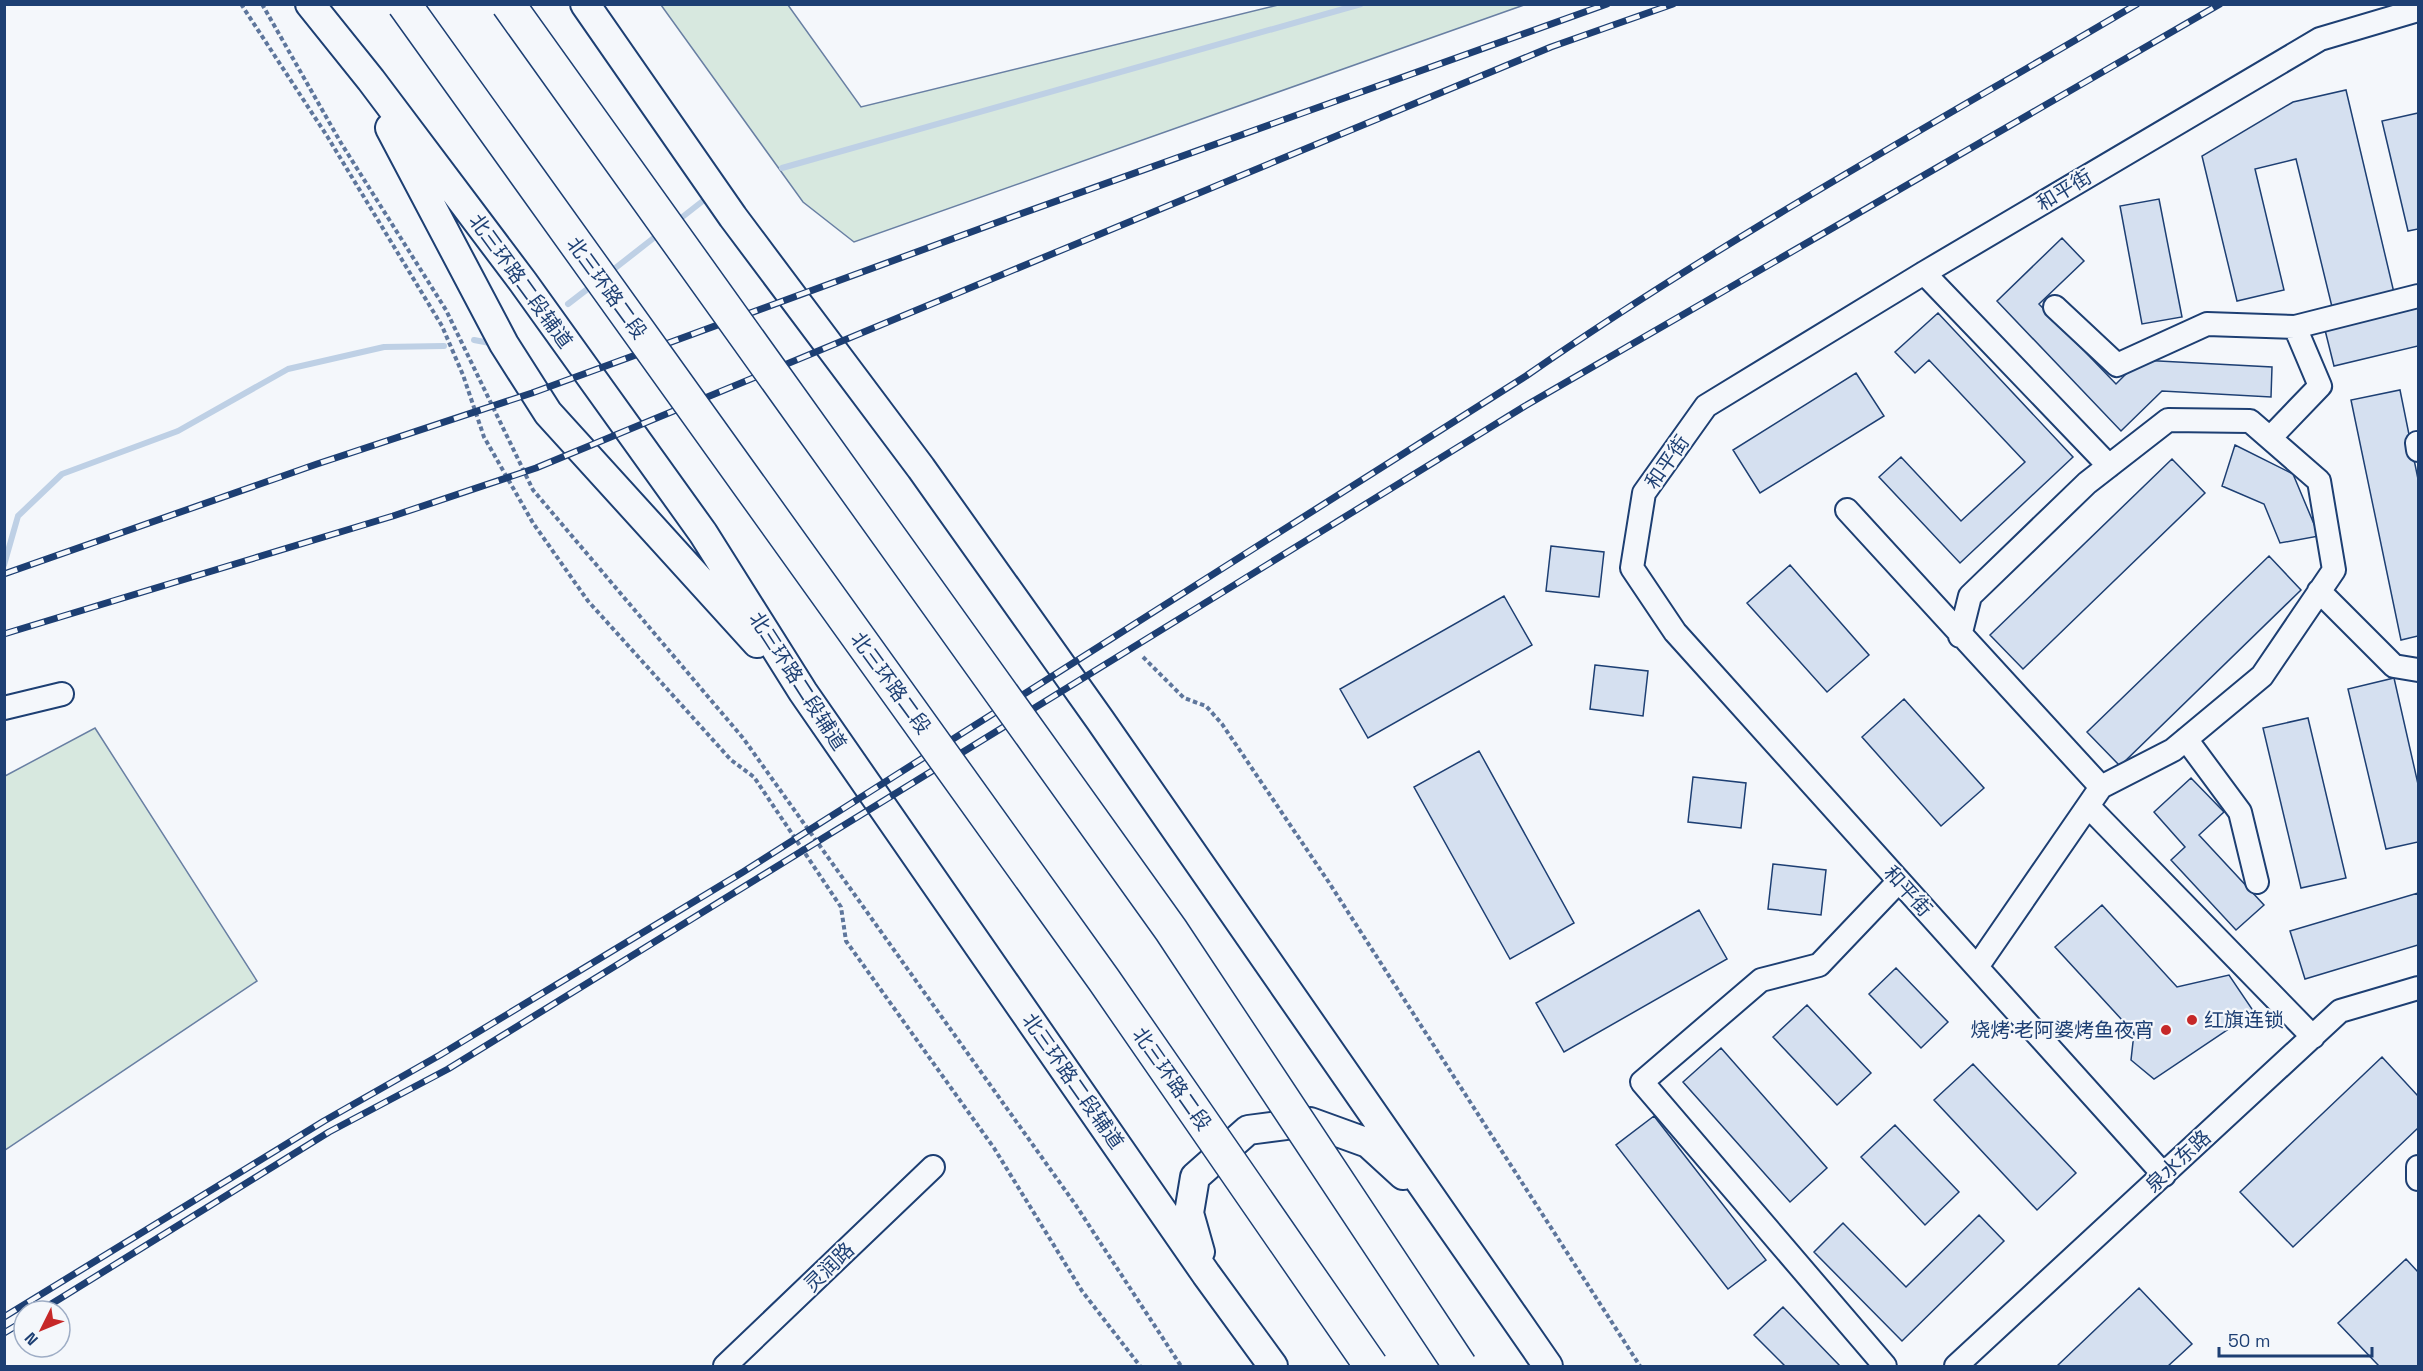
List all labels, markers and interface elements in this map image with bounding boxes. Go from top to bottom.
street label: 和平街 [2032,163,2096,217]
street label: 北三环路二段辅道 [463,209,579,353]
street label: 北三环路二段 [561,232,653,344]
street label: 和平街 [1639,430,1695,494]
street label: 北三环路二段辅道 [744,607,852,755]
street label: 北三环路二段 [845,627,937,739]
street label: 和平街 [1878,860,1938,922]
place label: 红旗连锁 [2204,1007,2284,1033]
street label: 北三环路二段辅道 [1016,1008,1130,1154]
marker: 红旗连锁 [2185,1013,2199,1027]
place label: 烧烤·老阿婆烤鱼夜宵 [1970,1017,2154,1043]
street label: 北三环路二段 [1127,1022,1217,1136]
marker: 烧烤·老阿婆烤鱼夜宵 [2159,1023,2173,1037]
street label: 泉水东路 [2140,1124,2216,1198]
street label: 灵润路 [798,1237,860,1297]
north arrow [12,1299,72,1359]
scale bar [2219,1320,2372,1358]
text: N [20,1328,43,1350]
text: 50 m [2228,1329,2270,1352]

